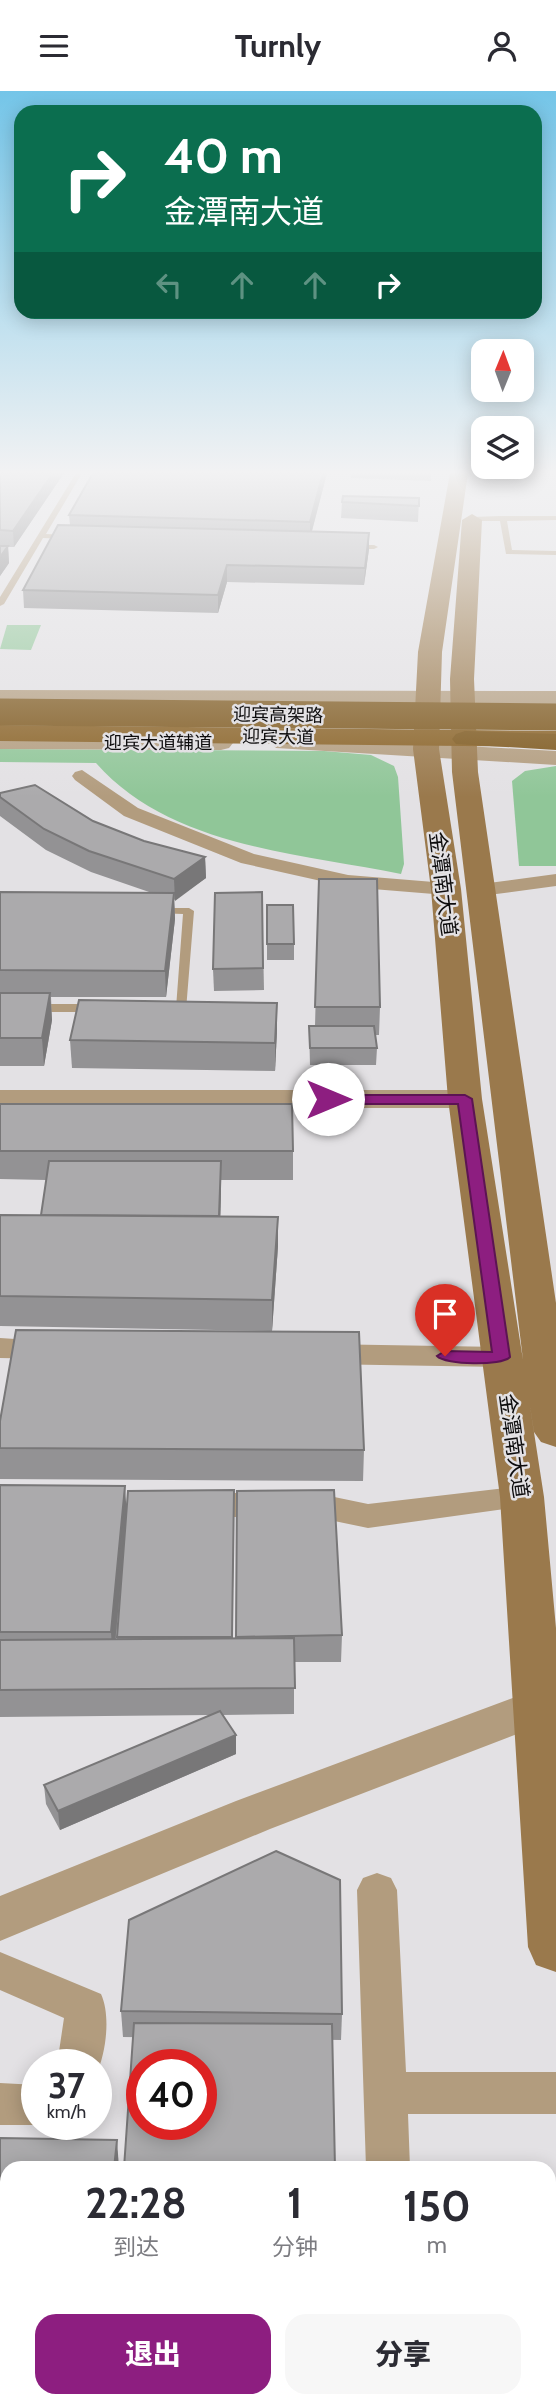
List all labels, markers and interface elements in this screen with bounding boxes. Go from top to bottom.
text: Turnly [235,26,321,65]
icon: menu [35,27,73,65]
icon: person [483,27,521,65]
text: 40 m [164,126,283,185]
icon: right [49,133,140,224]
text: 金潭南大道 [164,192,324,231]
icon: left [150,266,188,304]
icon: ahead [223,266,261,304]
icon: ahead [296,266,334,304]
icon: right [369,266,407,304]
north arrow [471,339,534,403]
map controls [471,339,534,479]
button: layers [471,416,534,479]
street label: 迎宾高架路 [233,703,323,727]
street label: 迎宾大道 [242,725,314,749]
street label: 迎宾大道辅道 [104,732,212,754]
street label: 金潭南大道 [425,830,462,938]
position arrow [291,1062,365,1136]
pin [415,1284,475,1356]
icon: arrive [426,1295,464,1333]
street label: 金潭南大道 [495,1392,534,1500]
speed limit sign: 40 [126,2049,217,2140]
text: 37 [48,2064,85,2107]
text: km/h [47,2101,86,2123]
text: 22:28 [85,2177,187,2229]
text: 1 [287,2177,303,2229]
text: 150 [403,2180,471,2232]
text: m [427,2231,447,2259]
text: 到达 [113,2233,159,2261]
text: 分钟 [272,2233,318,2261]
button: 退出 [35,2314,271,2394]
button: 分享 [285,2314,521,2394]

